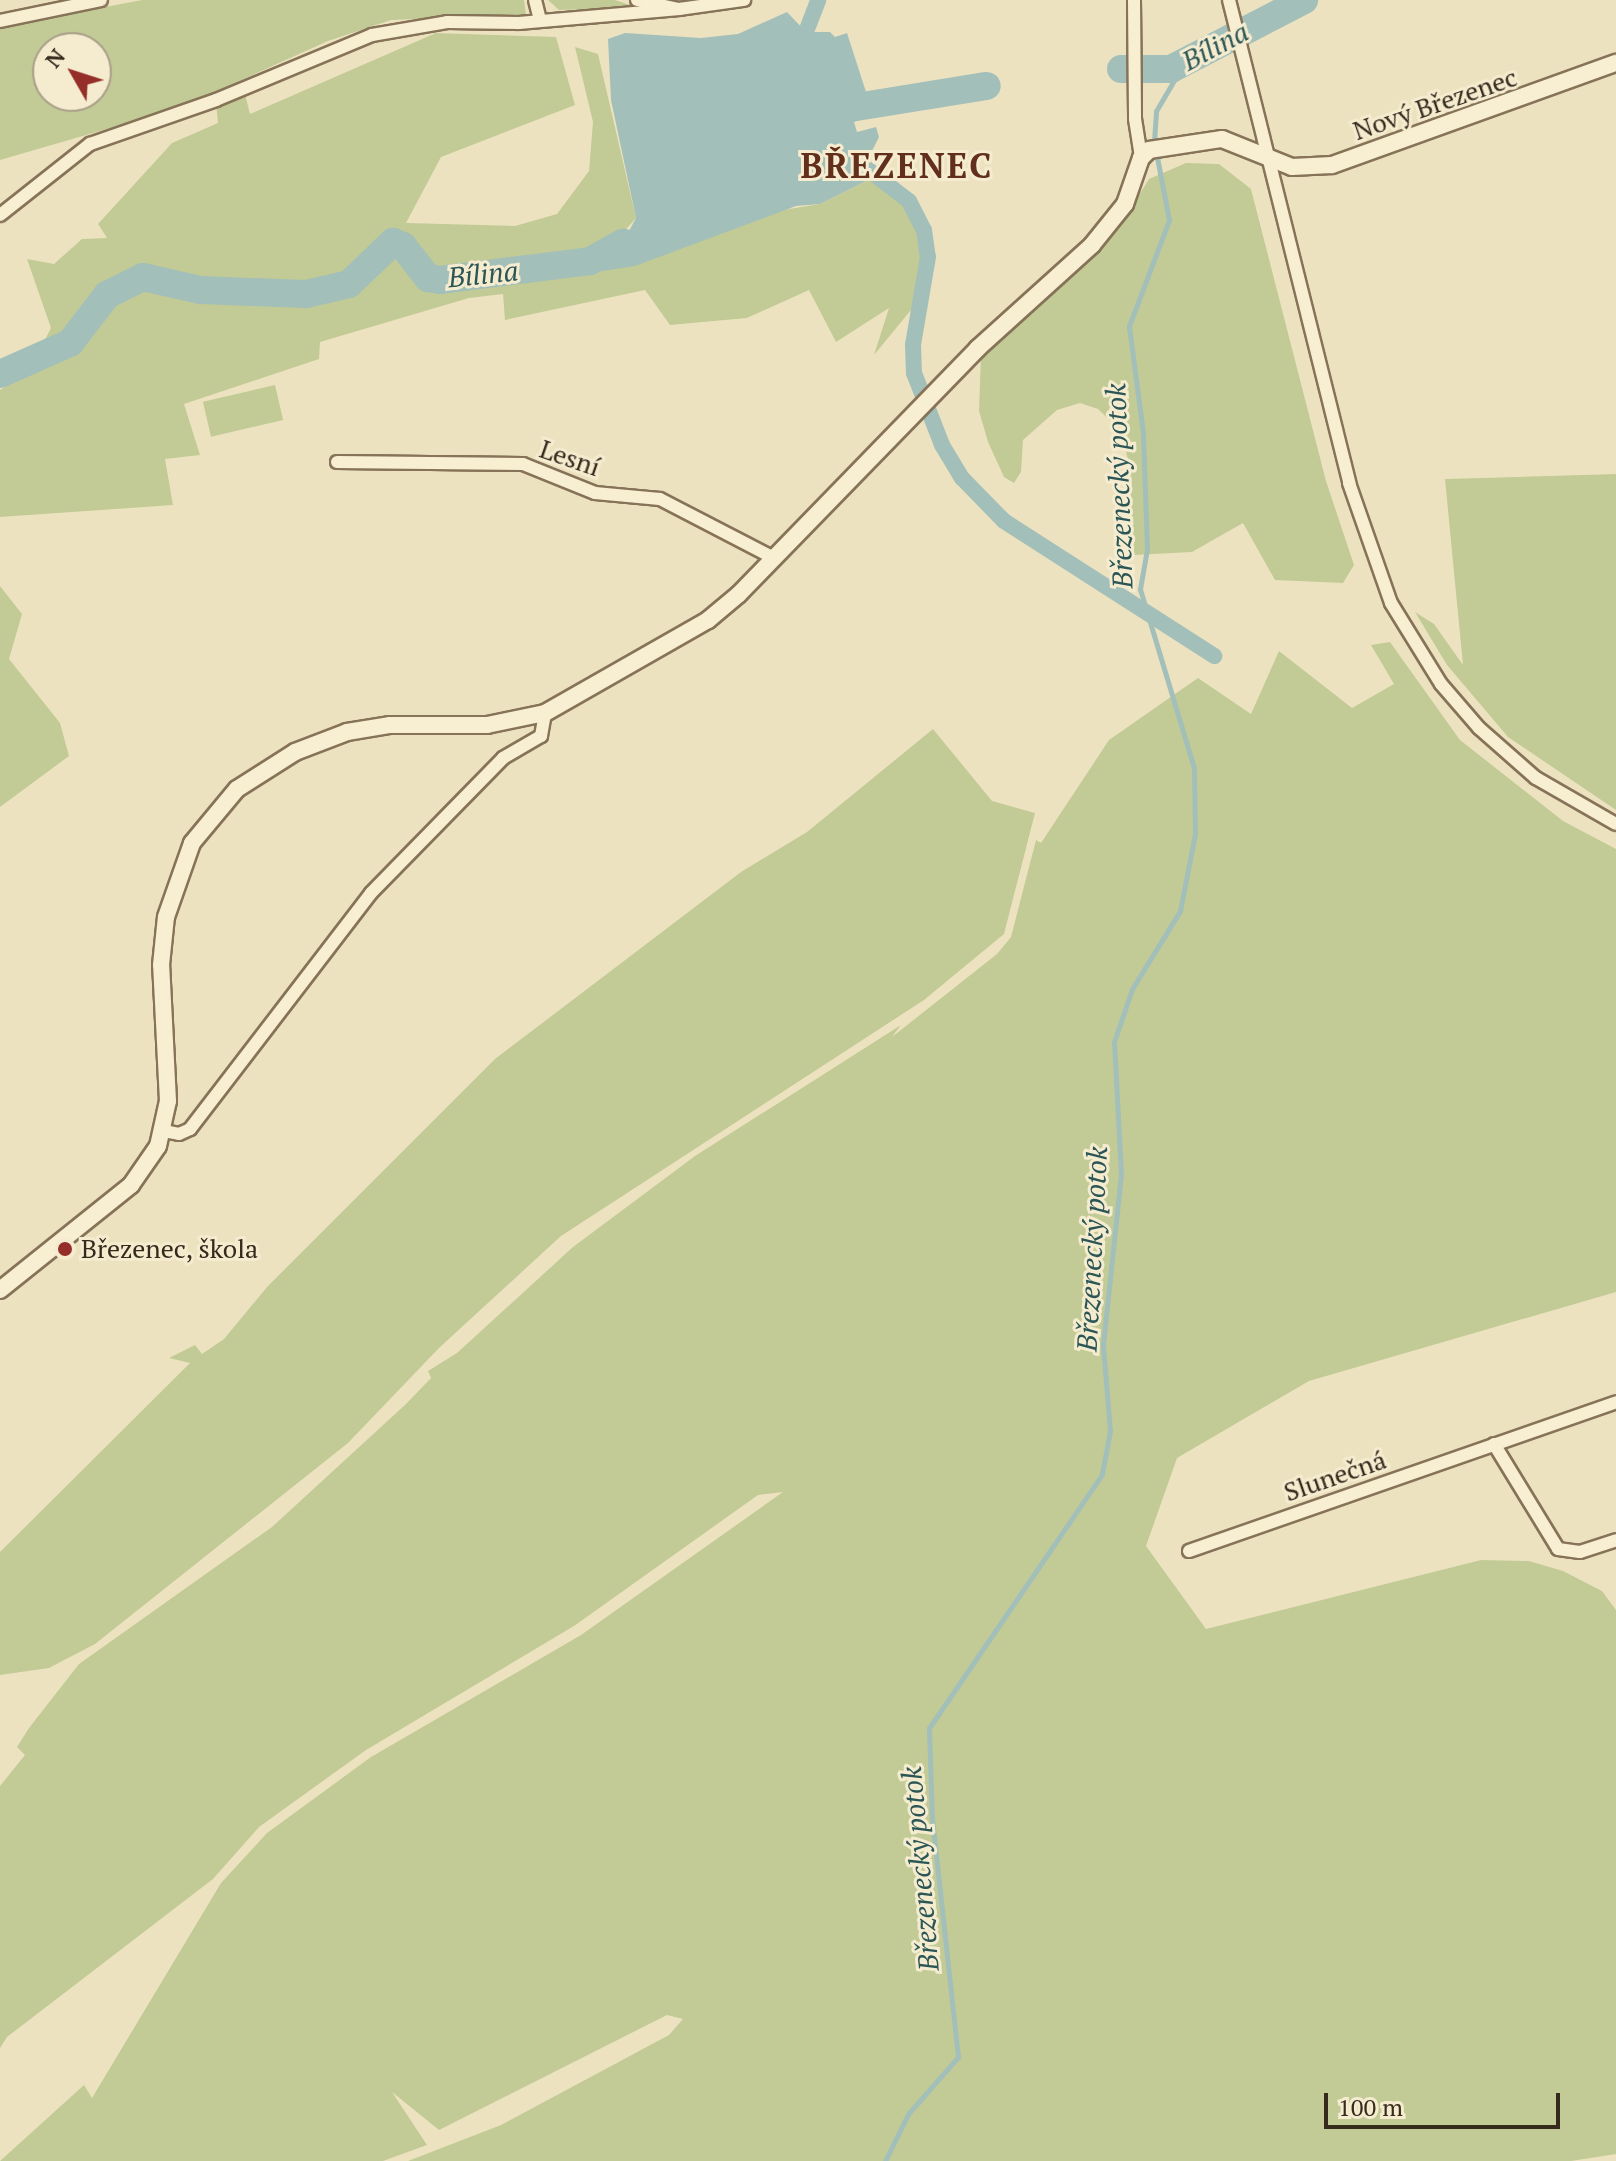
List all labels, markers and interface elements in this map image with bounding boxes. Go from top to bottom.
water label: Bílina [1176,15,1254,77]
north arrow [32,32,112,112]
text: N [38,42,71,73]
street label: Nový Březenec [1349,61,1521,147]
district label: BŘEZENEC [801,146,993,186]
water label: Bílina [446,254,520,294]
water label: Březenecký potok [1099,383,1139,589]
street label: Lesní [536,433,604,483]
water label: Březenecký potok [1070,1146,1114,1352]
place label: Březenec, škola [81,1233,259,1265]
marker: Březenec, škola [56,1240,74,1258]
street label: Slunečná [1280,1444,1390,1508]
water label: Březenecký potok [894,1765,946,1973]
scale bar [1328,2077,1564,2127]
text: 100 m [1338,2091,1403,2123]

